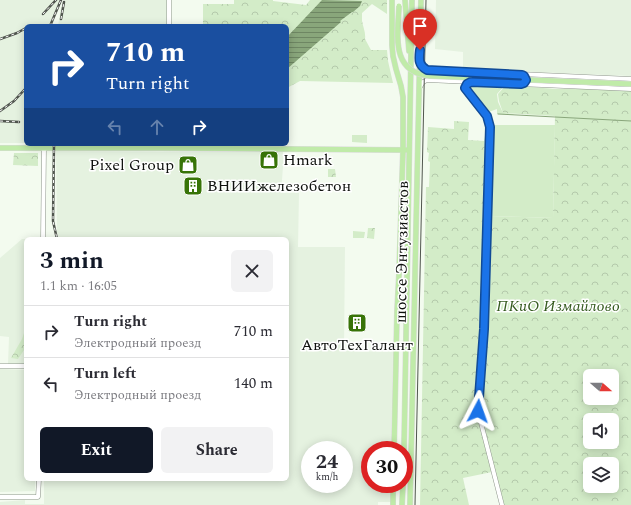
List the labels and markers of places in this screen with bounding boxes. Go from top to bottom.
pin [403,9,437,50]
place label: Hmark [283,148,333,172]
shop icon: Hmark [258,149,280,171]
place label: Pixel Group [89,153,174,177]
shop icon: Pixel Group [177,154,199,176]
place label: ВНИИжелезобетон [207,174,351,198]
building icon: ВНИИжелезобетон [182,175,204,197]
building icon: АвтоТехГалант [346,312,368,334]
place label: АвтоТехГалант [301,333,413,357]

